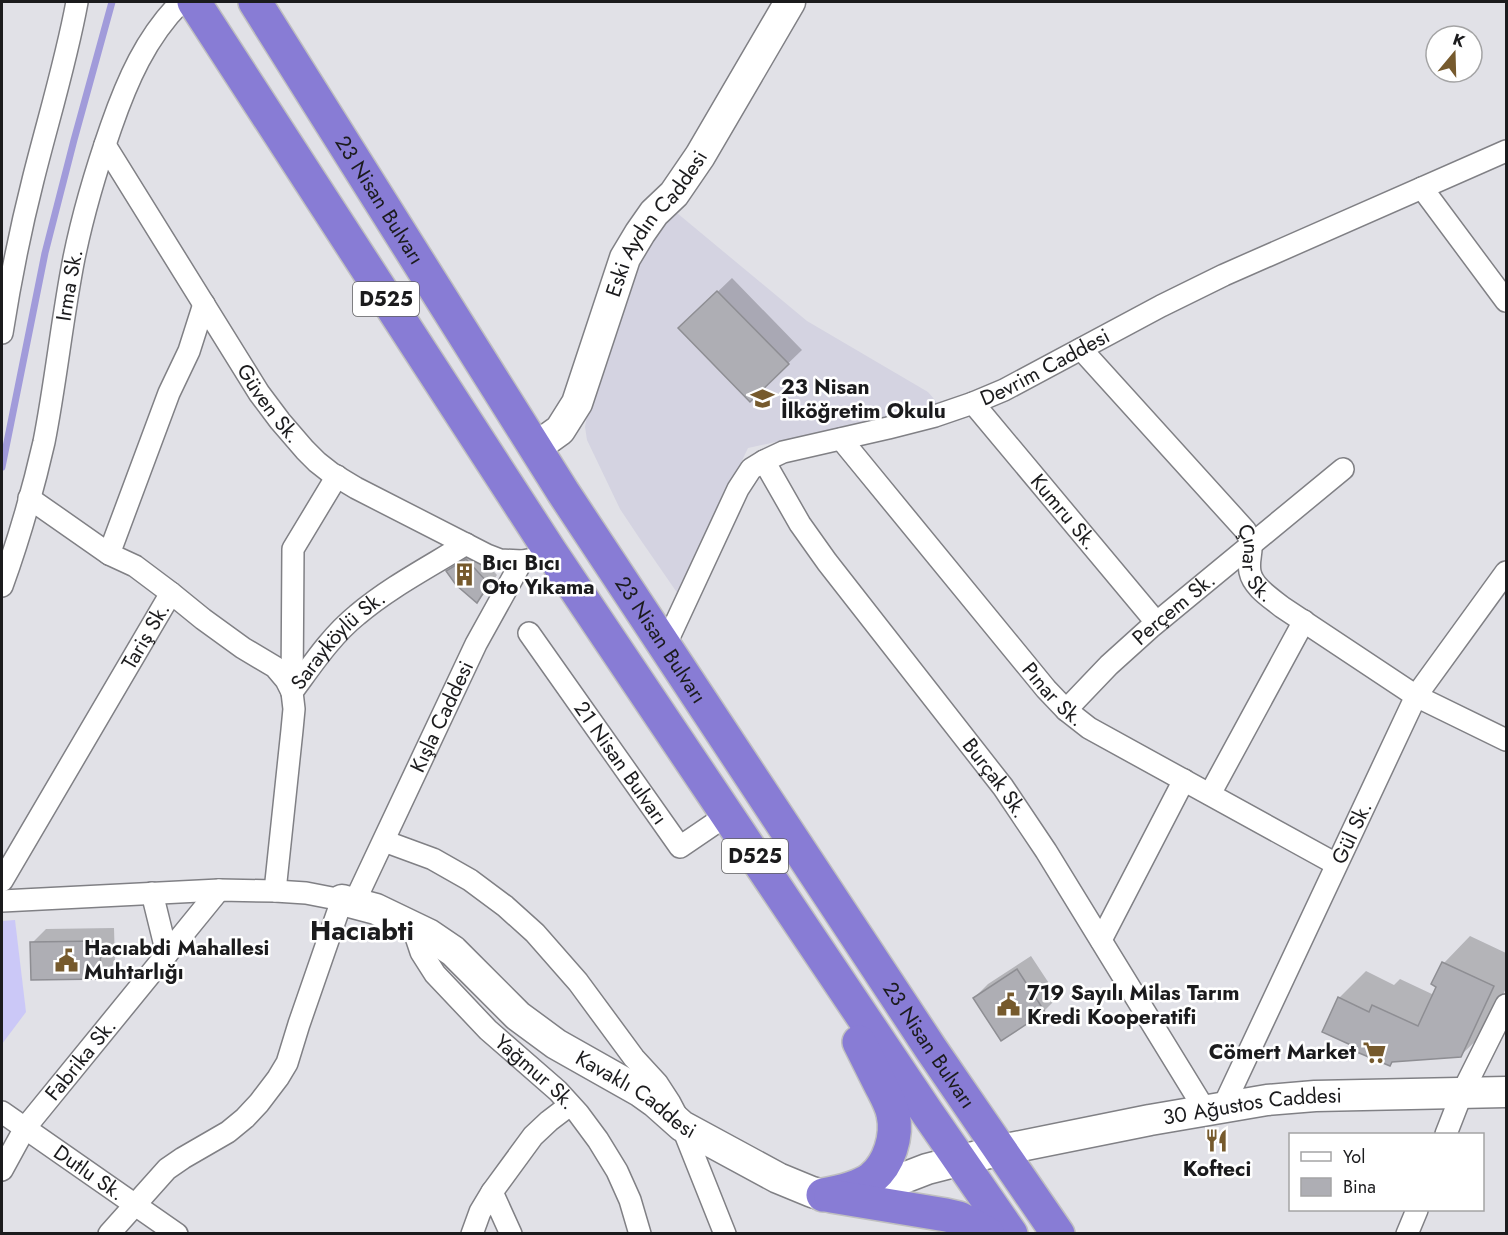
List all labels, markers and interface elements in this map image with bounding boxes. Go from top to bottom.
north arrow [1424,24,1484,84]
text: K [1450,28,1469,53]
street label: 23 Nisan Bulvarı [328,130,431,270]
street label: Eski Aydın Caddesi [598,145,715,301]
street label: Irma Sk. [48,246,90,323]
road number: D525 [353,282,419,316]
street label: Devrim Caddesi [976,321,1115,413]
street label: Güven Sk. [229,358,308,450]
place label: 23 Nisan İlköğretim Okulu [781,372,946,426]
school or university icon: 23 Nisan İlköğretim Okulu [750,386,776,412]
street label: Kumru Sk. [1023,467,1105,556]
street label: Çınar Sk. [1229,518,1280,610]
place label: Bıcı Bıcı Oto Yıkama [482,548,595,602]
building icon: Bıcı Bıcı Oto Yıkama [451,562,477,588]
street label: Perçem Sk. [1126,565,1222,652]
street label: 23 Nisan Bulvarı [608,570,714,709]
street label: Sarayköylü Sk. [284,583,391,696]
street label: Tariş Sk. [114,597,177,675]
street label: Kışla Caddesi [403,656,481,777]
street label: Pınar Sk. [1015,656,1090,734]
street label: 21 Nisan Bulvarı [567,695,675,831]
street label: Burçak Sk. [955,732,1035,824]
street label: Gül Sk. [1324,796,1379,869]
road number: D525 [722,839,788,873]
district label: Hacıabti [310,911,414,950]
place label: Hacıabdi Mahallesi Muhtarlığı [84,933,269,987]
public building icon: Hacıabdi Mahallesi Muhtarlığı [53,947,79,973]
street label: 23 Nisan Bulvarı [876,976,983,1115]
place label: 719 Sayılı Milas Tarım Kredi Kooperatifi [1027,978,1240,1032]
public building icon: 719 Sayılı Milas Tarım Kredi Kooperatifi [996,992,1022,1018]
street label: Fabrika Sk. [38,1012,123,1107]
street label: Yağmur Sk. [488,1027,583,1116]
place label: Cömert Market [1209,1037,1356,1067]
supermarket icon: Cömert Market [1361,1039,1387,1065]
street label: Kavaklı Caddesi [570,1043,701,1146]
street label: 30 Ağustos Caddesi [1161,1080,1342,1133]
restaurant icon: Kofteci [1204,1128,1230,1154]
legend [1289,1133,1484,1211]
street label: Dutlu Sk. [47,1137,130,1208]
text: Yol [1343,1144,1365,1170]
place label: Kofteci [1183,1154,1251,1184]
text: Bina [1343,1174,1376,1200]

